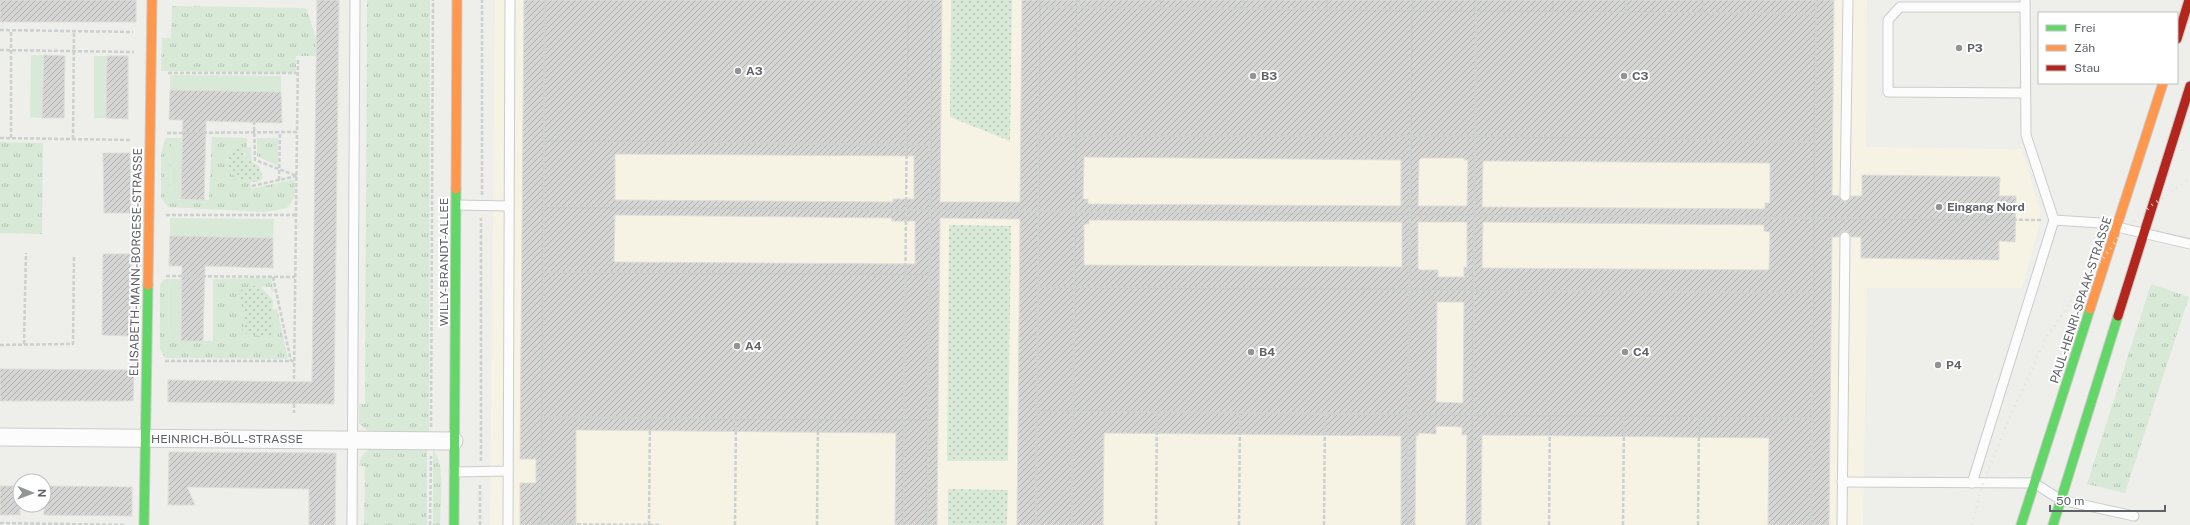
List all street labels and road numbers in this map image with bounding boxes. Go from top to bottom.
street label: ELISABETH-MANN-BORGESE-STRASSE [127,148,145,376]
street label: WILLY-BRANDT-ALLEE [437,198,451,326]
street label: PAUL-HENRI-SPAAK-STRASSE [2047,215,2115,385]
street label: HEINRICH-BÖLL-STRASSE [151,432,303,446]

